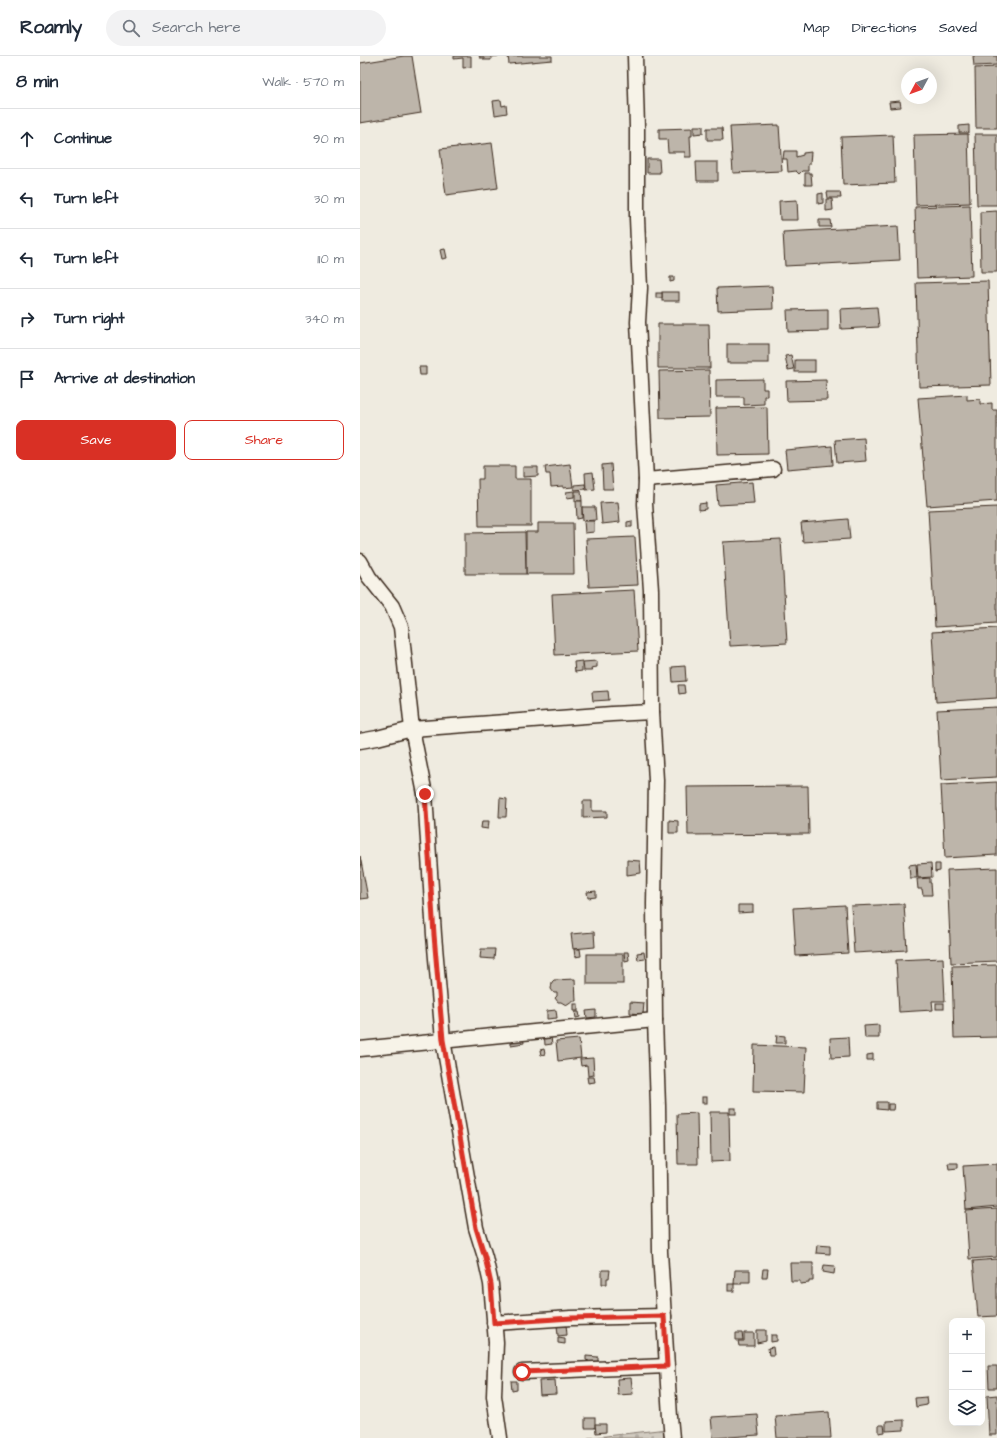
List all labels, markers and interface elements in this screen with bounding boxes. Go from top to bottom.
search box [106,10,386,46]
text: Roamly [20,14,82,41]
icon: search [120,17,142,39]
text: Search here [152,17,241,38]
text: Map [803,18,830,38]
text: Directions [852,18,917,38]
text: Saved [939,18,977,38]
north arrow [901,68,937,104]
text: 8 min [16,70,58,94]
text: Walk · 570 m [262,73,344,91]
icon: ahead [16,128,38,150]
text: Continue [54,128,112,149]
text: 90 m [313,130,344,148]
icon: left [16,188,38,210]
text: Turn left [54,188,118,209]
text: 30 m [314,190,344,208]
icon: left [16,248,38,270]
text: Turn left [54,248,118,269]
text: 110 m [317,250,344,268]
icon: right [16,308,38,330]
text: Turn right [54,308,125,329]
text: 340 m [305,310,344,328]
icon: arrive [16,368,38,390]
text: Arrive at destination [54,368,195,389]
button: Save [16,420,176,460]
button: Share [184,420,344,460]
route end [416,785,434,803]
map controls [949,1318,985,1426]
button: + [949,1318,985,1354]
button: − [949,1354,985,1390]
route start [513,1363,531,1381]
button: layers [949,1390,985,1426]

